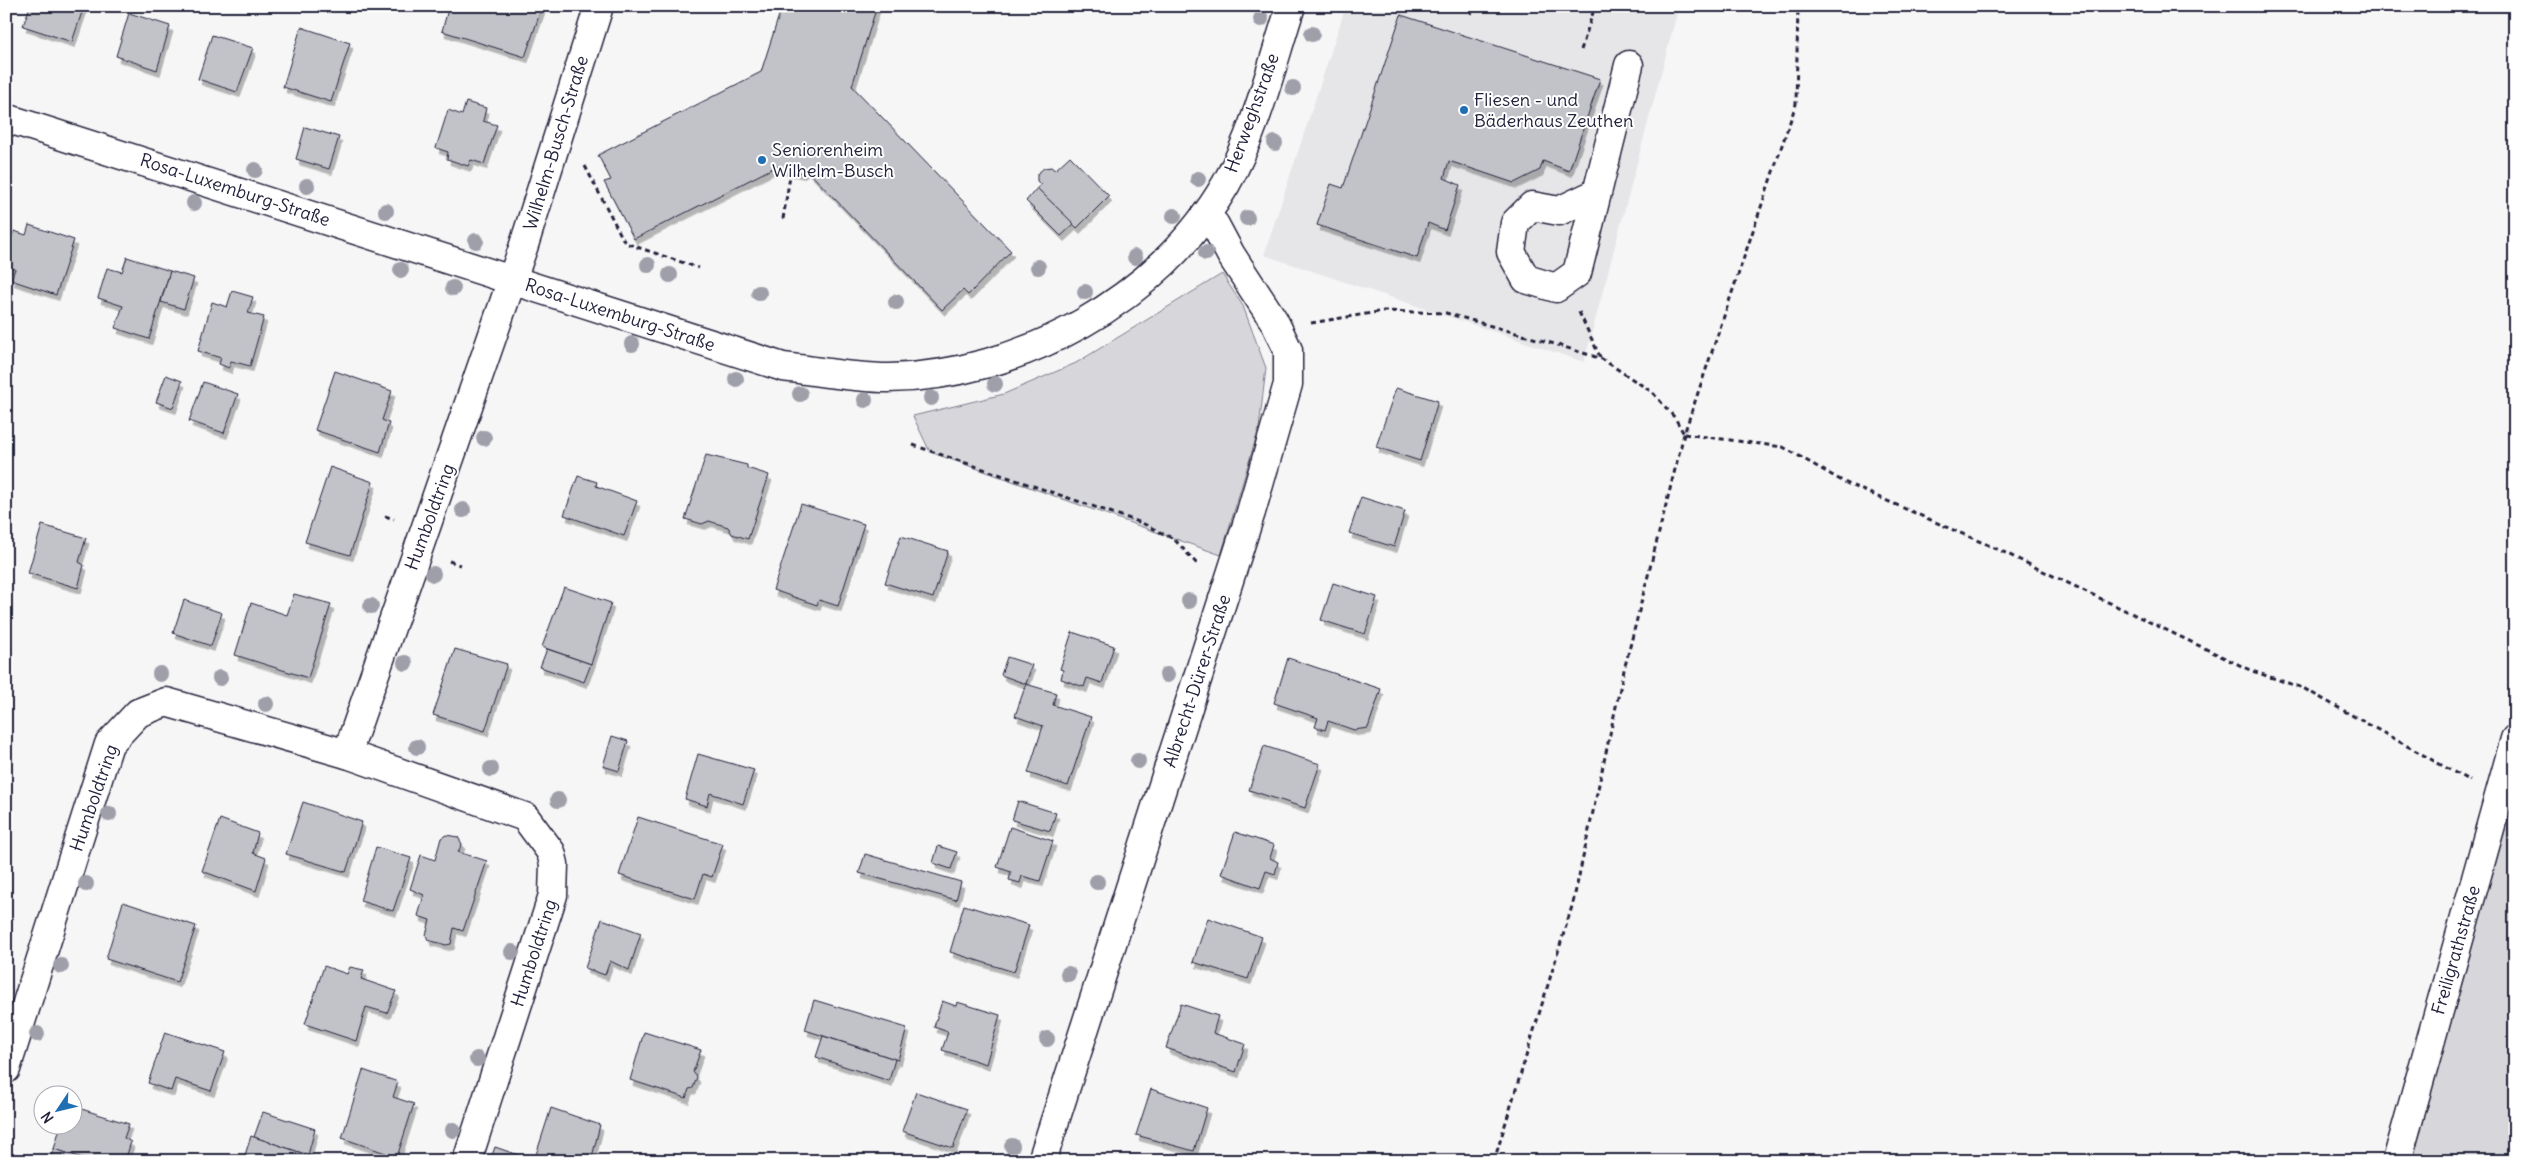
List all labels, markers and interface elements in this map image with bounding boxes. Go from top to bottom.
street label: Herweghstraße [1219,50,1284,176]
street label: Wilhelm-Busch-Straße [518,53,593,233]
place label: Fliesen - und Bäderhaus Zeuthen [1474,88,1633,132]
marker: Fliesen - und Bäderhaus Zeuthen [1458,104,1470,116]
place label: Seniorenheim Wilhelm-Busch [772,138,894,182]
street label: Rosa-Luxemburg-Straße [137,148,333,231]
marker: Seniorenheim Wilhelm-Busch [756,154,768,166]
street label: Rosa-Luxemburg-Straße [522,273,718,356]
street label: Humboldtring [400,460,459,573]
street label: Albrecht-Dürer-Straße [1158,591,1235,770]
street label: Humboldtring [64,741,123,854]
street label: Freiligrathstraße [2426,883,2485,1017]
street label: Humboldtring [505,896,562,1010]
north arrow [32,1084,82,1134]
text: N [37,1108,58,1127]

